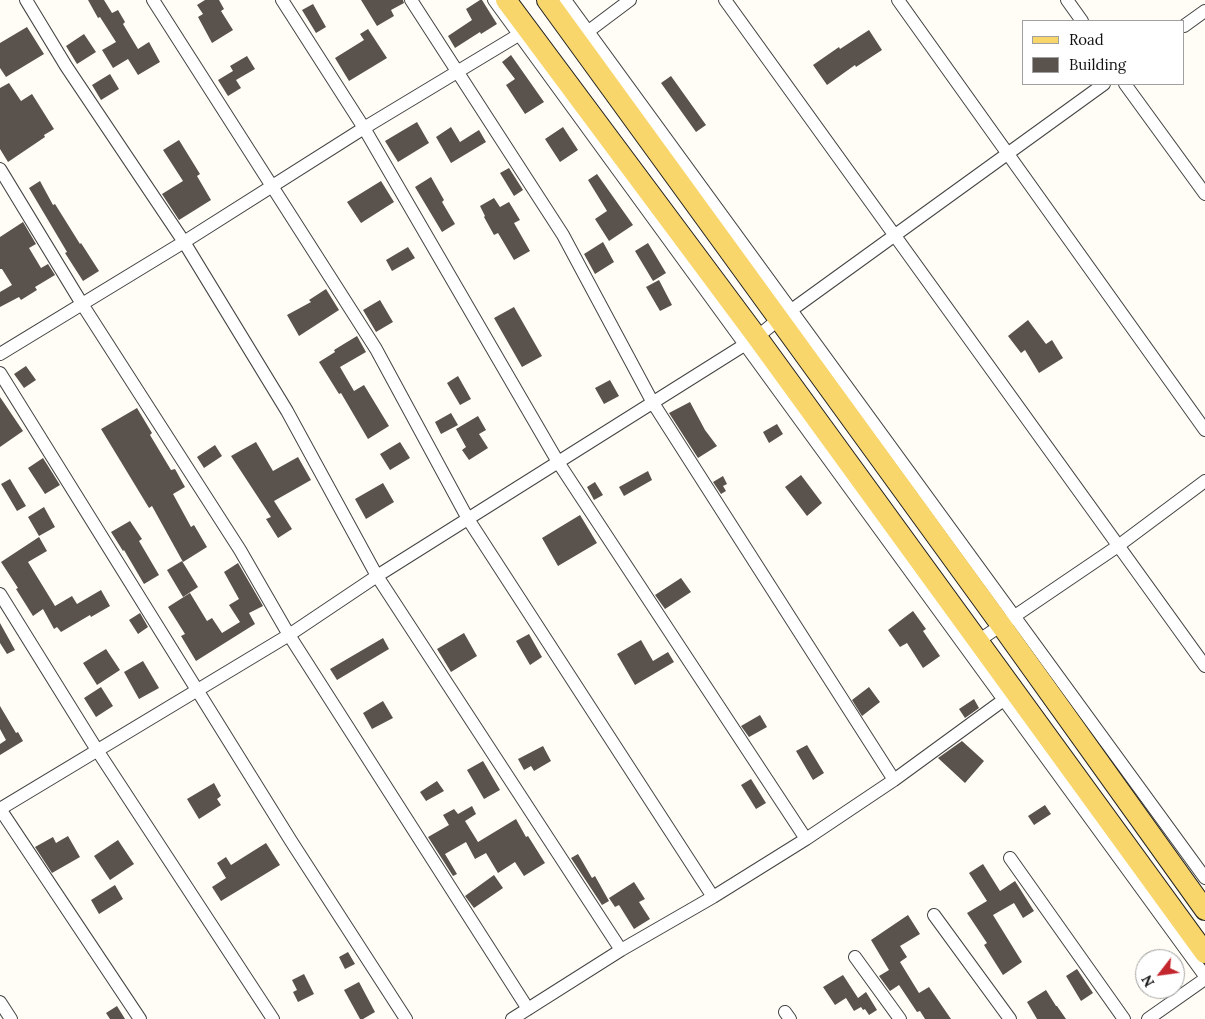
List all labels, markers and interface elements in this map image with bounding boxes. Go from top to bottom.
legend [1022,20,1185,85]
text: Road [1069,30,1104,49]
text: Building [1069,55,1126,74]
north arrow [1135,949,1185,999]
text: N [1137,972,1158,990]

